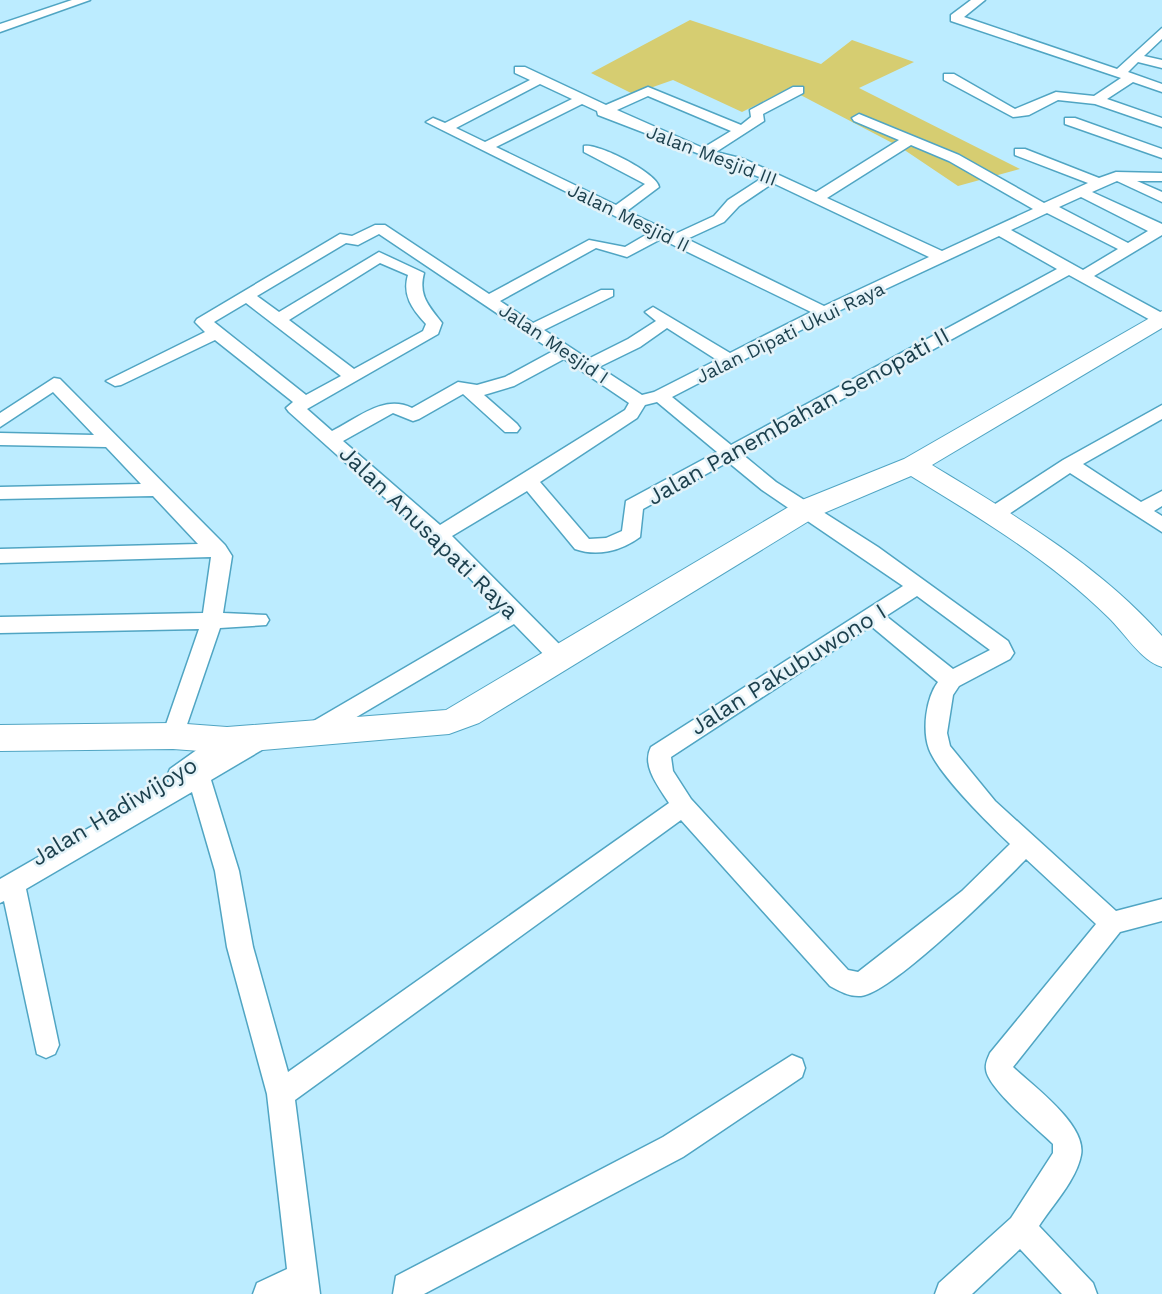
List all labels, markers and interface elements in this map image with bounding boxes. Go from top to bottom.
street label: Jalan Mesjid III [643,120,781,191]
street label: Jalan Mesjid II [564,178,693,257]
street label: Jalan Dipati Ukui Raya [692,277,888,388]
street label: Jalan Mesjid I [495,298,613,389]
street label: Jalan Panembahan Senopati II [642,322,954,511]
street label: Jalan Anusapati Raya [334,440,524,625]
street label: Jalan Pakubuwono I [685,598,891,741]
street label: Jalan Hadiwijoyo [26,751,202,872]

